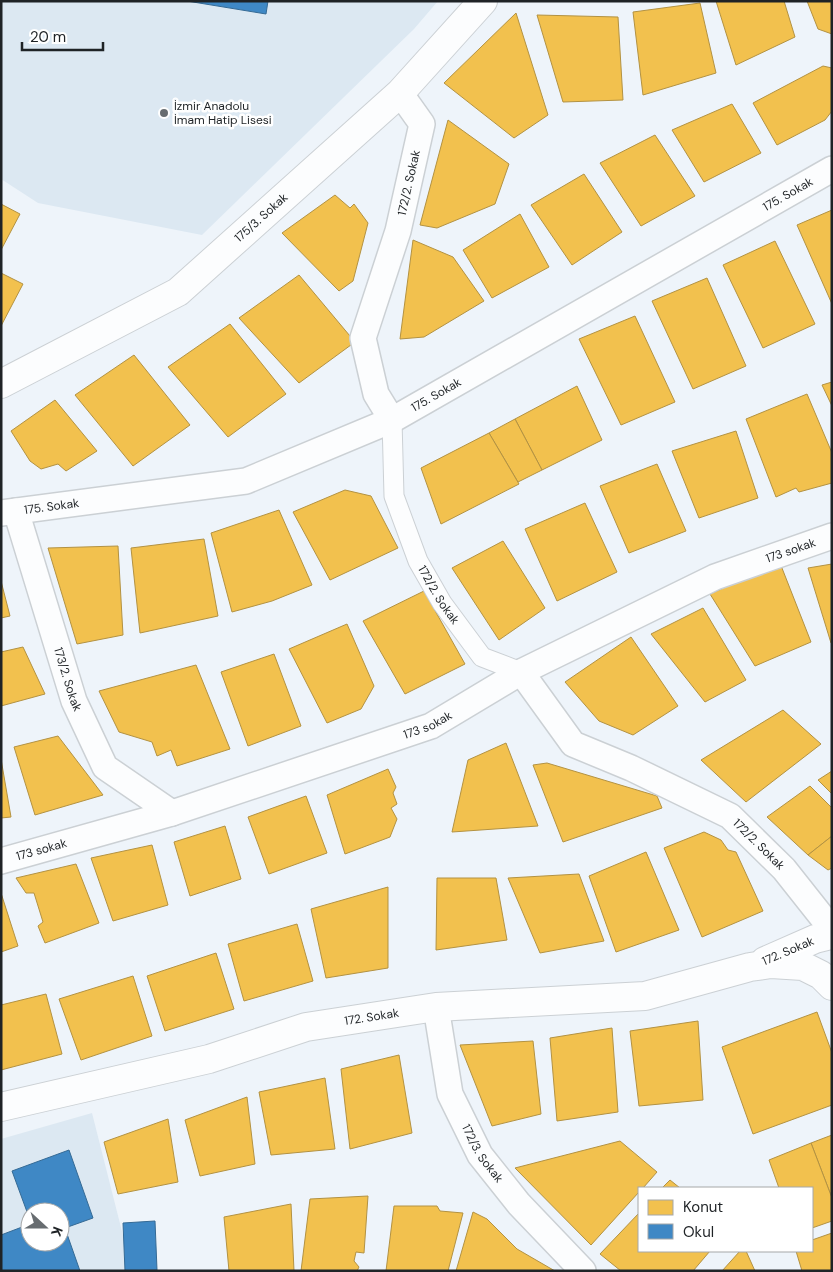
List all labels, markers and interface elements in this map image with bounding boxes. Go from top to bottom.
scale bar [22,20,104,52]
text: 20 m [30,27,66,47]
place label: İzmir Anadolu İmam Hatip Lisesi [174,98,272,128]
marker: İzmir Anadolu İmam Hatip Lisesi [158,107,170,119]
street label: 172/2. Sokak [394,148,424,217]
street label: 175. Sokak [760,174,816,215]
street label: 175/3. Sokak [231,189,291,246]
street label: 175. Sokak [408,374,464,416]
street label: 175. Sokak [23,495,80,518]
street label: 173 sokak [764,534,818,567]
street label: 172/2. Sokak [414,563,463,628]
street label: 173/2. Sokak [50,645,86,714]
street label: 173 sokak [401,707,455,743]
street label: 172/2. Sokak [729,815,788,873]
street label: 173 sokak [14,835,69,864]
street label: 172. Sokak [760,933,816,969]
street label: 172. Sokak [343,1005,400,1029]
street label: 172/3. Sokak [458,1122,507,1186]
legend [638,1187,813,1252]
text: Konut [683,1197,723,1217]
north arrow [20,1202,70,1252]
text: Okul [683,1222,714,1242]
text: K [47,1224,67,1239]

